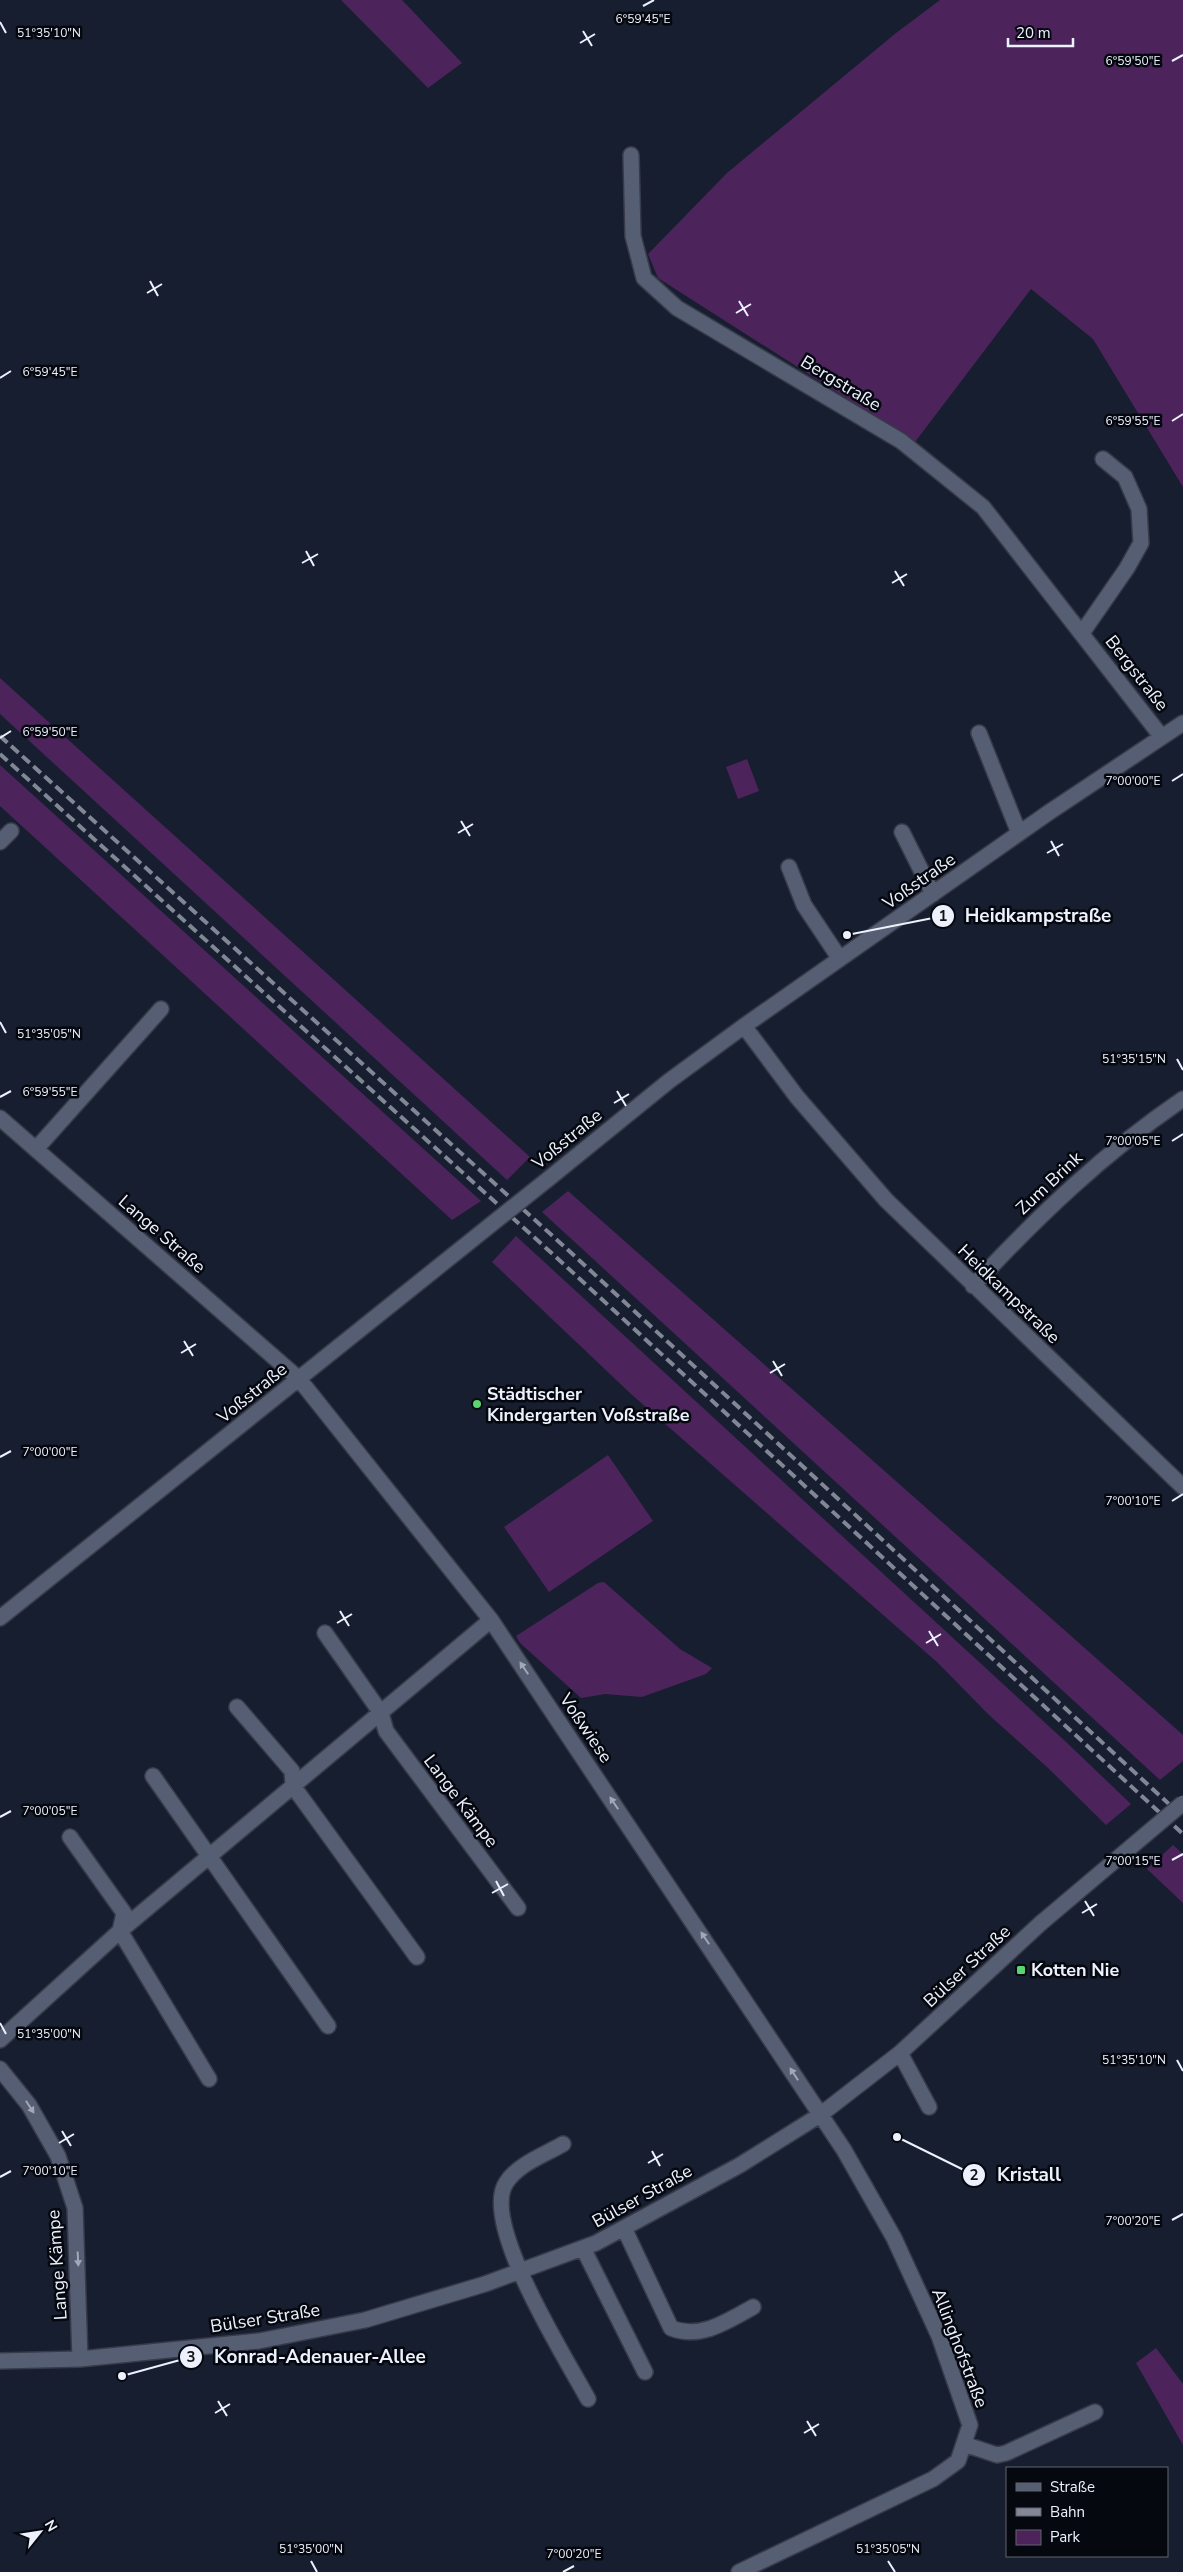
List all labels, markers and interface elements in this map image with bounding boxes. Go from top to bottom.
text: 6°59'45"E [616,11,670,27]
scale bar [1008,15,1073,47]
text: 20 m [1016,23,1051,43]
text: 51°35'10"N [17,25,81,41]
text: 6°59'50"E [1106,53,1160,69]
street label: Bergstraße [796,350,886,416]
text: 6°59'45"E [23,364,77,380]
text: 6°59'55"E [1106,413,1160,429]
street label: Bergstraße [1100,630,1174,716]
text: 6°59'50"E [23,724,77,740]
text: 7°00'00"E [1106,773,1160,789]
street label: Voßstraße [877,847,960,915]
callout: Heidkampstraße [930,899,1122,933]
text: Heidkampstraße [965,903,1111,929]
text: 1 [938,906,948,926]
text: 51°35'05"N [17,1026,81,1042]
text: 51°35'15"N [1102,1051,1166,1067]
text: 6°59'55"E [23,1084,77,1100]
street label: Voßstraße [526,1103,607,1175]
text: 7°00'05"E [1106,1133,1160,1149]
street label: Zum Brink [1011,1145,1088,1220]
street label: Lange Straße [113,1189,211,1279]
street label: Heidkampstraße [953,1239,1065,1349]
street label: Voßstraße [211,1357,292,1429]
place label: Städtischer Kindergarten Voßstraße [487,1382,690,1427]
marker: Städtischer Kindergarten Voßstraße [471,1398,483,1410]
text: 7°00'00"E [23,1444,77,1460]
text: 7°00'10"E [1106,1493,1160,1509]
one-way arrow [519,1662,528,1675]
street label: Voßwiese [553,1688,618,1767]
street label: Lange Kämpe [418,1750,504,1852]
one-way arrow [609,1797,619,1810]
text: 7°00'05"E [23,1803,77,1819]
text: 7°00'15"E [1106,1853,1160,1869]
street label: Bülser Straße [918,1919,1016,2013]
one-way arrow [700,1932,709,1945]
place label: Kotten Nie [1031,1958,1119,1982]
marker: Kotten Nie [1015,1964,1027,1976]
text: 51°35'00"N [17,2026,81,2042]
text: 51°35'10"N [1102,2052,1166,2068]
one-way arrow [789,2068,798,2081]
one-way arrow [25,2101,34,2114]
callout: Kristall [962,2158,1071,2192]
street label: Bülser Straße [588,2159,696,2233]
text: Kristall [997,2162,1061,2188]
text: 7°00'10"E [23,2163,77,2179]
text: 2 [969,2165,979,2185]
street label: Lange Kämpe [41,2209,73,2321]
text: 7°00'20"E [1106,2213,1160,2229]
one-way arrow [74,2251,82,2267]
street label: Allinghofstraße [926,2285,994,2411]
street label: Bülser Straße [208,2297,322,2339]
callout: Konrad-Adenauer-Allee [179,2340,436,2374]
text: Konrad-Adenauer-Allee [214,2344,426,2370]
text: 3 [186,2347,196,2367]
legend [1006,2467,1168,2557]
text: Straße [1050,2477,1095,2497]
text: Bahn [1050,2502,1085,2522]
north arrow [15,2507,65,2557]
text: N [40,2516,62,2535]
text: Park [1050,2527,1080,2547]
text: 51°35'00"N [279,2541,343,2557]
text: 51°35'05"N [856,2541,920,2557]
text: 7°00'20"E [547,2546,601,2562]

